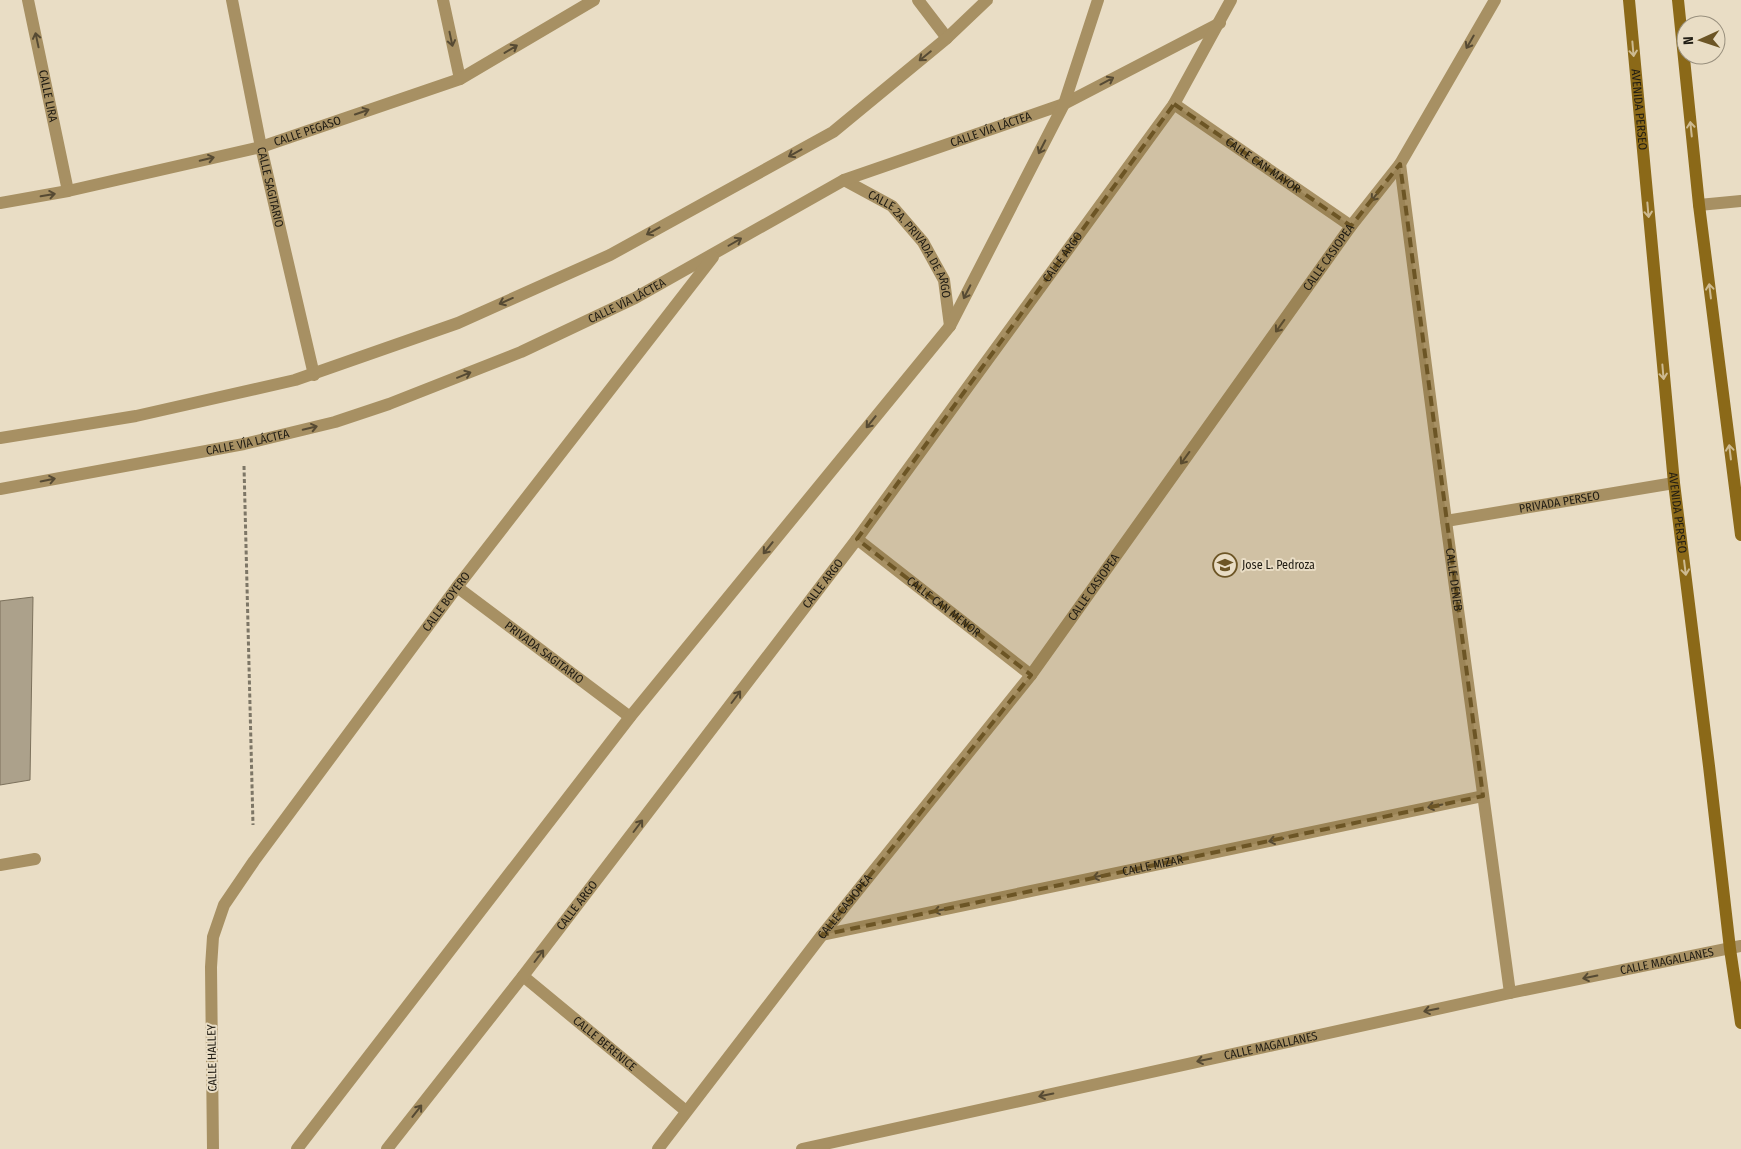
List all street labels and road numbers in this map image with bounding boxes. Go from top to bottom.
street label: AVENIDA PERSEO [1628,68,1650,151]
street label: CALLE LIRA [36,69,61,124]
street label: CALLE VÍA LÁCTEA [948,109,1034,150]
street label: CALLE PEGASO [272,113,343,149]
street label: CALLE CAN MAYOR [1223,135,1304,196]
street label: CALLE SAGITARIO [254,145,286,229]
street label: CALLE 2A. PRIVADA DE ARGO [866,187,953,299]
street label: CALLE CASIOPEA [1300,221,1358,294]
street label: CALLE ARGO [1040,229,1085,285]
street label: CALLE VÍA LÁCTEA [586,275,668,326]
street label: CALLE VÍA LÁCTEA [205,426,291,458]
street label: AVENIDA PERSEO [1666,471,1690,554]
street label: PRIVADA PERSEO [1518,488,1601,516]
street label: CALLE DENEB [1443,547,1465,612]
street label: CALLE CASIOPEA [1065,550,1123,623]
street label: CALLE ARGO [800,556,846,611]
street label: CALLE BOYERO [419,569,473,634]
street label: CALLE CAN MENOR [904,574,984,640]
street label: PRIVADA SAGITARIO [502,618,586,687]
street label: CALLE MIZAR [1121,852,1185,879]
street label: CALLE CASIOPEA [815,871,875,942]
street label: CALLE ARGO [554,878,600,933]
street label: CALLE MAGALLANES [1619,945,1715,977]
street label: CALLE BERENICE [570,1013,639,1074]
street label: CALLE HALLEY [204,1024,220,1092]
street label: CALLE MAGALLANES [1223,1029,1319,1063]

